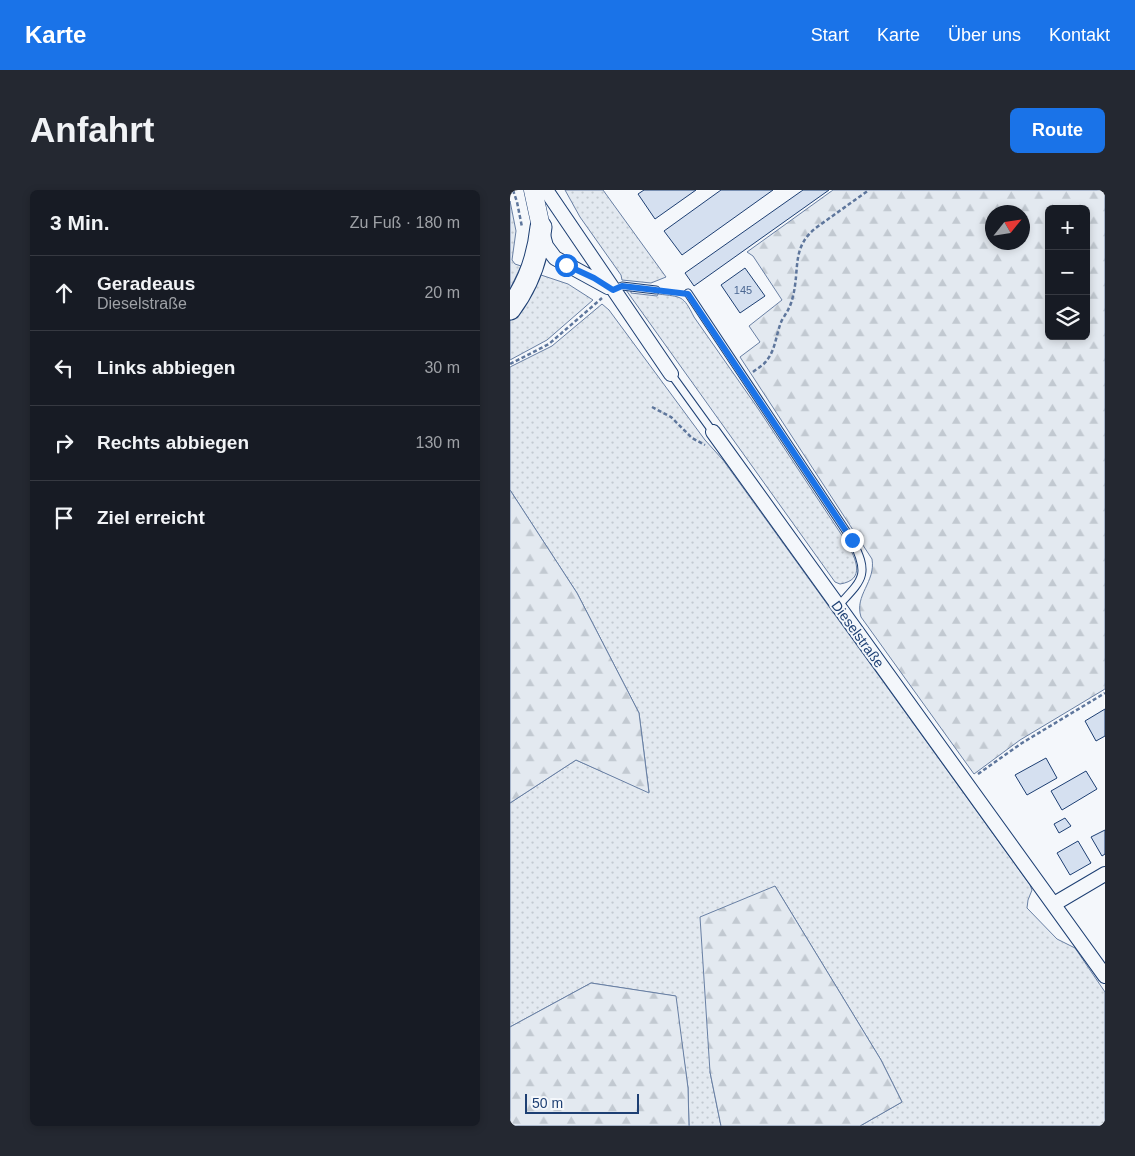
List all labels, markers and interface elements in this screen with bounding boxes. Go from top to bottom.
text: Karte [25,21,86,48]
text: Start [811,25,849,45]
text: Karte [877,25,920,45]
text: Über uns [948,25,1021,45]
text: Kontakt [1049,25,1110,45]
button: Route [1010,108,1105,153]
text: Anfahrt [30,110,154,149]
north arrow [985,205,1030,250]
map controls [1045,205,1090,340]
button: + [1045,205,1090,250]
text: 3 Min. [50,211,110,234]
text: Zu Fuß · 180 m [350,214,460,231]
button: − [1045,250,1090,295]
route start [555,254,578,277]
text: Geradeaus [97,273,195,294]
icon: ahead [50,279,78,307]
text: 20 m [424,284,460,301]
house number: 145 [734,284,752,296]
text: Dieselstraße [97,295,187,312]
button: layers [1045,295,1090,340]
icon: left [50,354,78,382]
text: Links abbiegen [97,357,235,378]
text: 30 m [424,359,460,376]
icon: right [50,429,78,457]
text: Rechts abbiegen [97,432,249,453]
text: 130 m [416,434,460,451]
icon: arrive [50,504,78,532]
text: Ziel erreicht [97,507,205,528]
route end [841,529,864,552]
street label: Dieselstraße [828,598,888,671]
scale bar [525,1091,639,1114]
text: 50 m [532,1095,563,1111]

